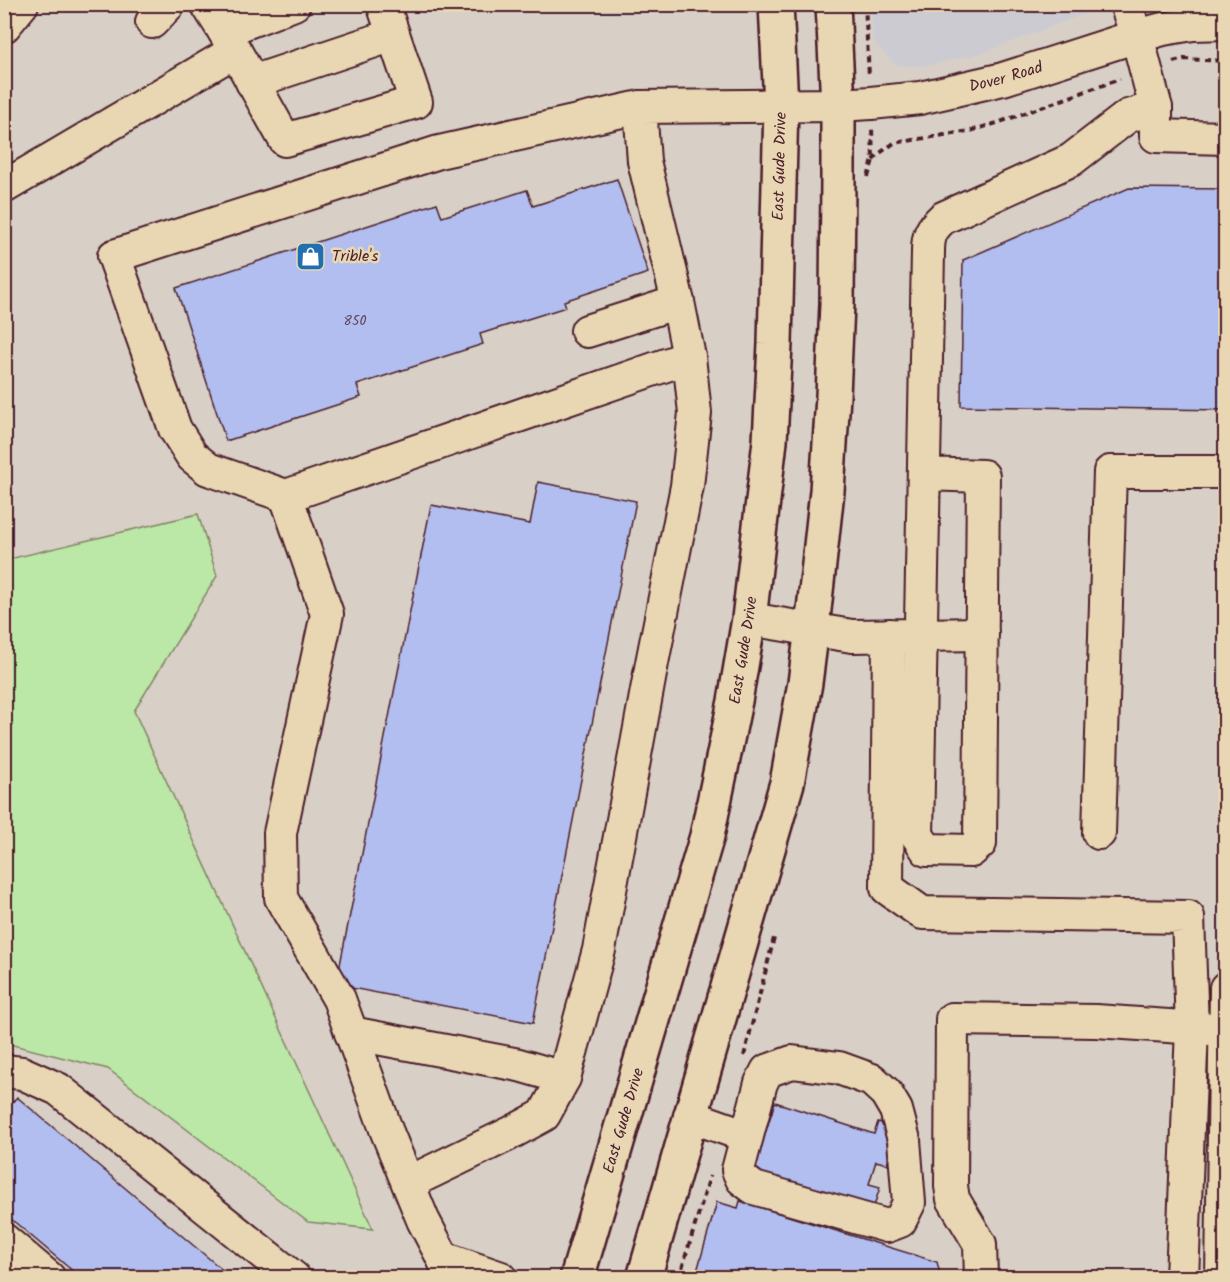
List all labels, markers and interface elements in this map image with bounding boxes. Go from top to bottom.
street label: Dover Road [967,54,1047,99]
street label: East Gude Drive [766,111,793,221]
shop icon: Trible's [295,240,327,272]
place label: Trible's [332,244,379,269]
house number: 850 [344,310,366,332]
street label: East Gude Drive [722,595,764,706]
street label: East Gude Drive [596,1065,651,1176]

